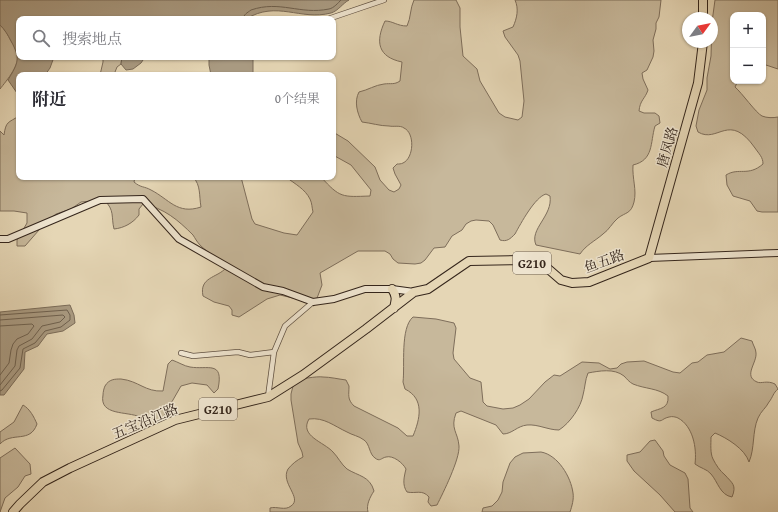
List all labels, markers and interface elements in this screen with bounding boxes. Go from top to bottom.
north arrow [682,12,718,48]
map controls [730,12,766,84]
button: + [730,12,766,48]
search box [16,16,336,60]
icon: search [30,27,52,49]
text: 搜索地点 [62,28,122,49]
button: − [730,48,766,84]
text: 附近 [32,86,66,111]
text: 0个结果 [275,89,320,108]
street label: 唐凤路 [652,124,682,170]
street label: 鱼五路 [581,244,627,278]
road number: G210 [513,252,551,274]
street label: 五宝沿江路 [109,398,181,444]
road number: G210 [199,398,237,420]

